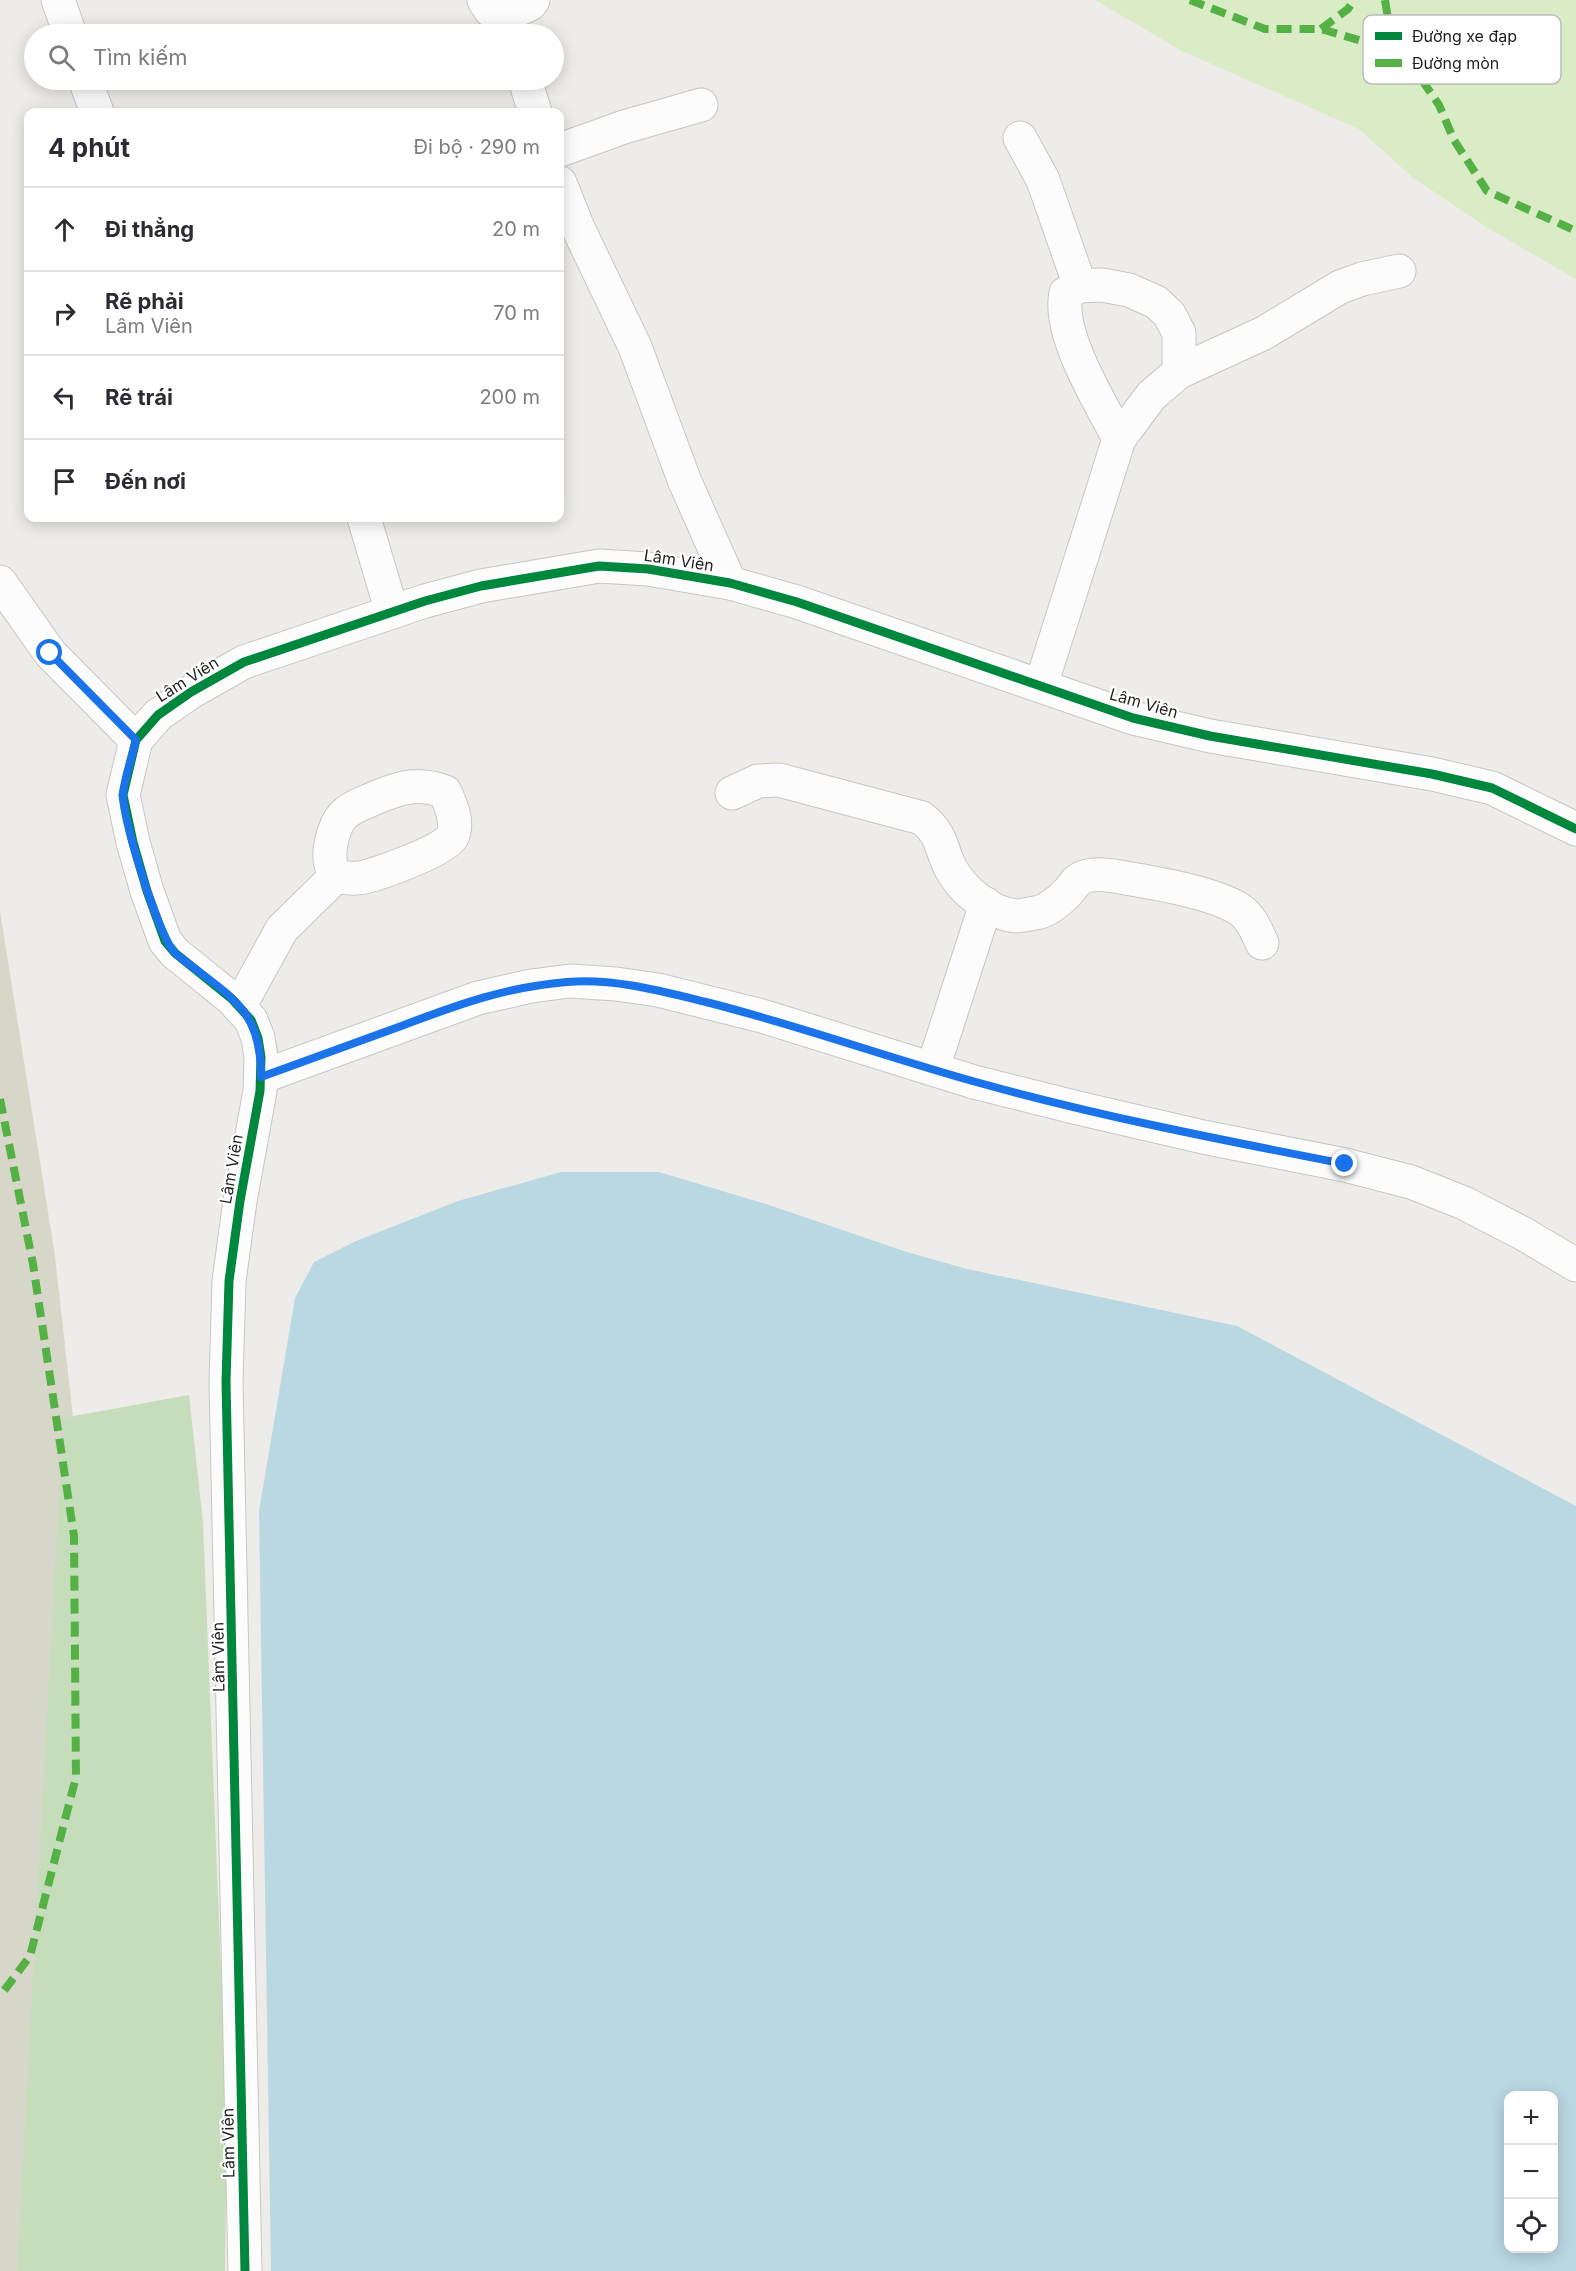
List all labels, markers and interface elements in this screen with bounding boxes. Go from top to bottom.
legend [1363,15,1561,84]
search box [24,24,564,90]
text: Đường xe đạp [1412,26,1517,46]
icon: search [45,41,78,74]
text: Tìm kiếm [93,44,188,70]
text: Đường mòn [1412,53,1499,73]
text: 4 phút [48,132,130,163]
text: Đi bộ · 290 m [413,135,540,159]
icon: ahead [48,213,81,246]
text: Đi thẳng [105,216,194,242]
text: 20 m [492,217,540,241]
text: Rẽ phải [105,288,184,314]
icon: right [48,297,81,330]
text: 70 m [493,301,540,325]
text: Lâm Viên [105,314,193,338]
icon: left [48,381,81,414]
text: Rẽ trái [105,384,173,410]
text: 200 m [479,385,540,409]
icon: arrive [48,465,81,498]
text: Đến nơi [105,468,186,494]
street label: Lâm Viên [643,545,715,575]
route start [36,639,62,665]
street label: Lâm Viên [152,652,222,706]
street label: Lâm Viên [1107,684,1181,722]
street label: Lâm Viên [215,1133,247,1205]
route end [1331,1150,1357,1176]
street label: Lâm Viên [207,1622,229,1692]
map controls [1504,2091,1558,2253]
button: + [1504,2091,1558,2145]
street label: Lâm Viên [217,2108,239,2178]
button: − [1504,2145,1558,2199]
button: locate [1504,2199,1558,2253]

